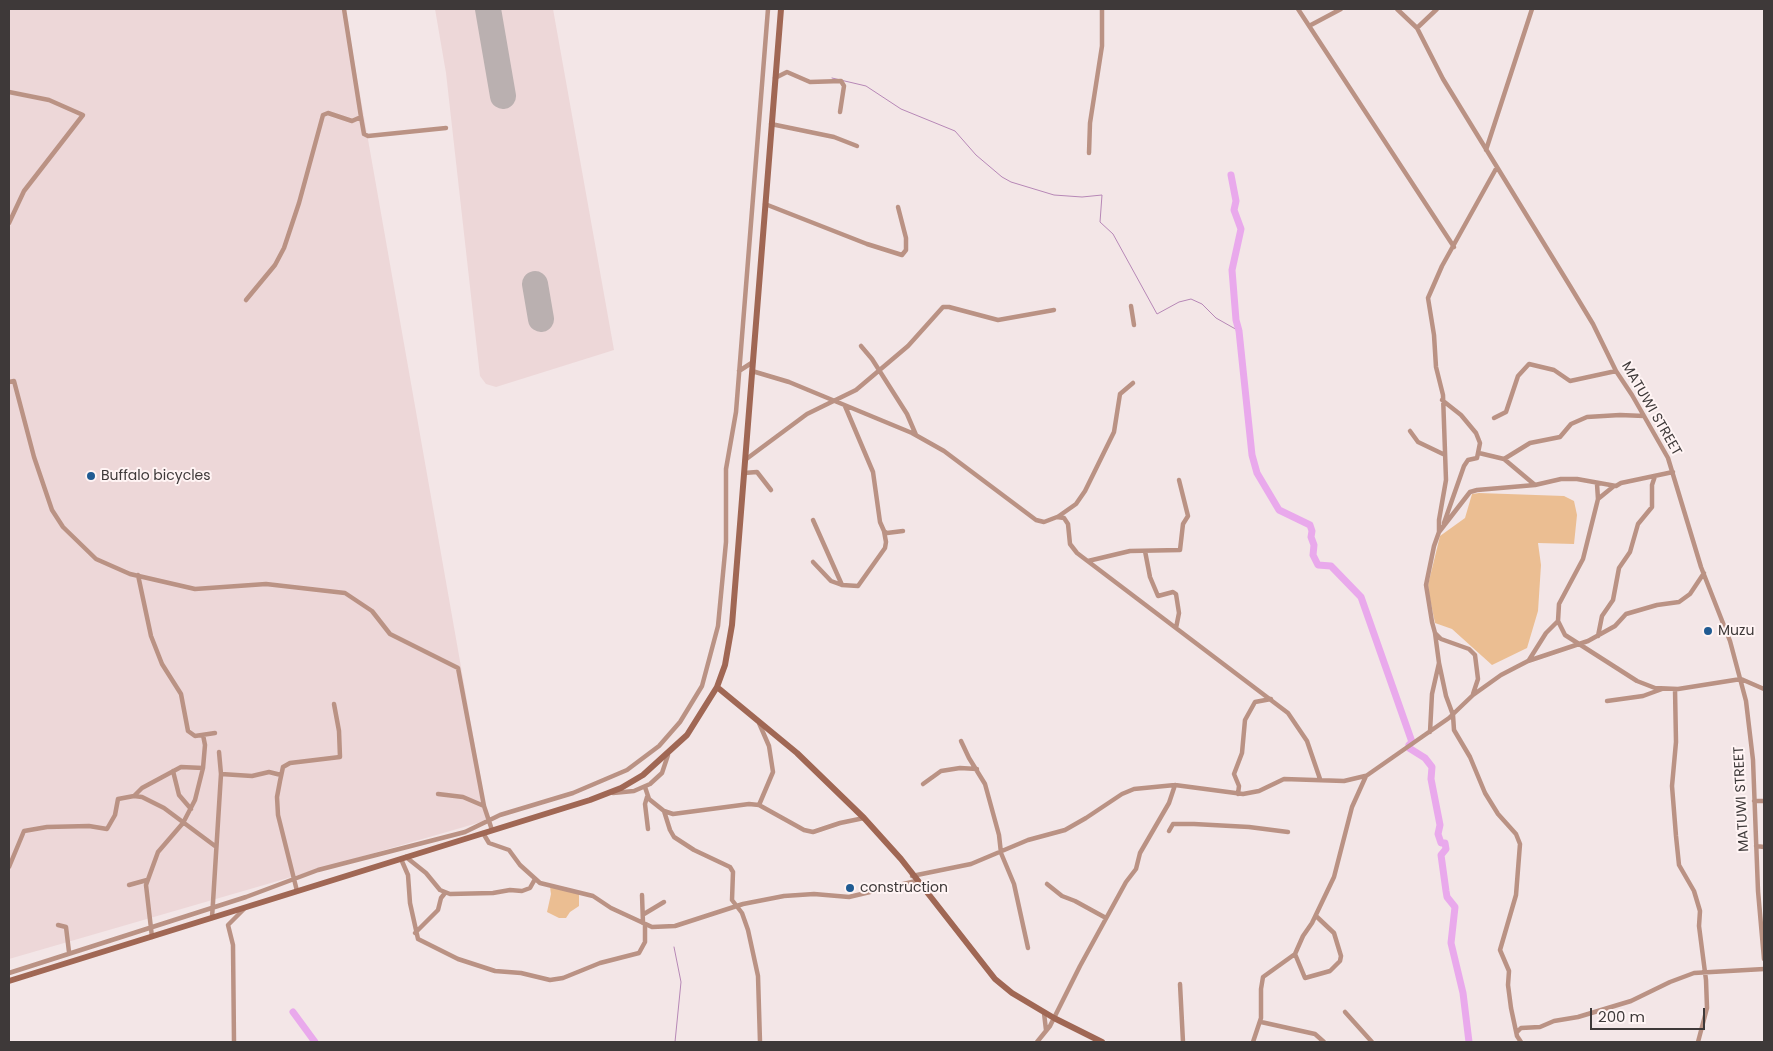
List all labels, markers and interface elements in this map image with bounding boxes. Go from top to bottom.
street label: MATUWI STREET [1617,359,1685,459]
place label: Buffalo bicycles [101,468,211,484]
marker: Buffalo bicycles [85,470,97,482]
place label: Muzu [1718,623,1754,639]
marker: Muzu [1702,625,1714,637]
street label: MATUWI STREET [1731,746,1753,852]
place label: construction [860,880,948,896]
marker: construction [844,882,856,894]
scale bar [1593,998,1708,1030]
text: 200 m [1598,1006,1645,1027]

